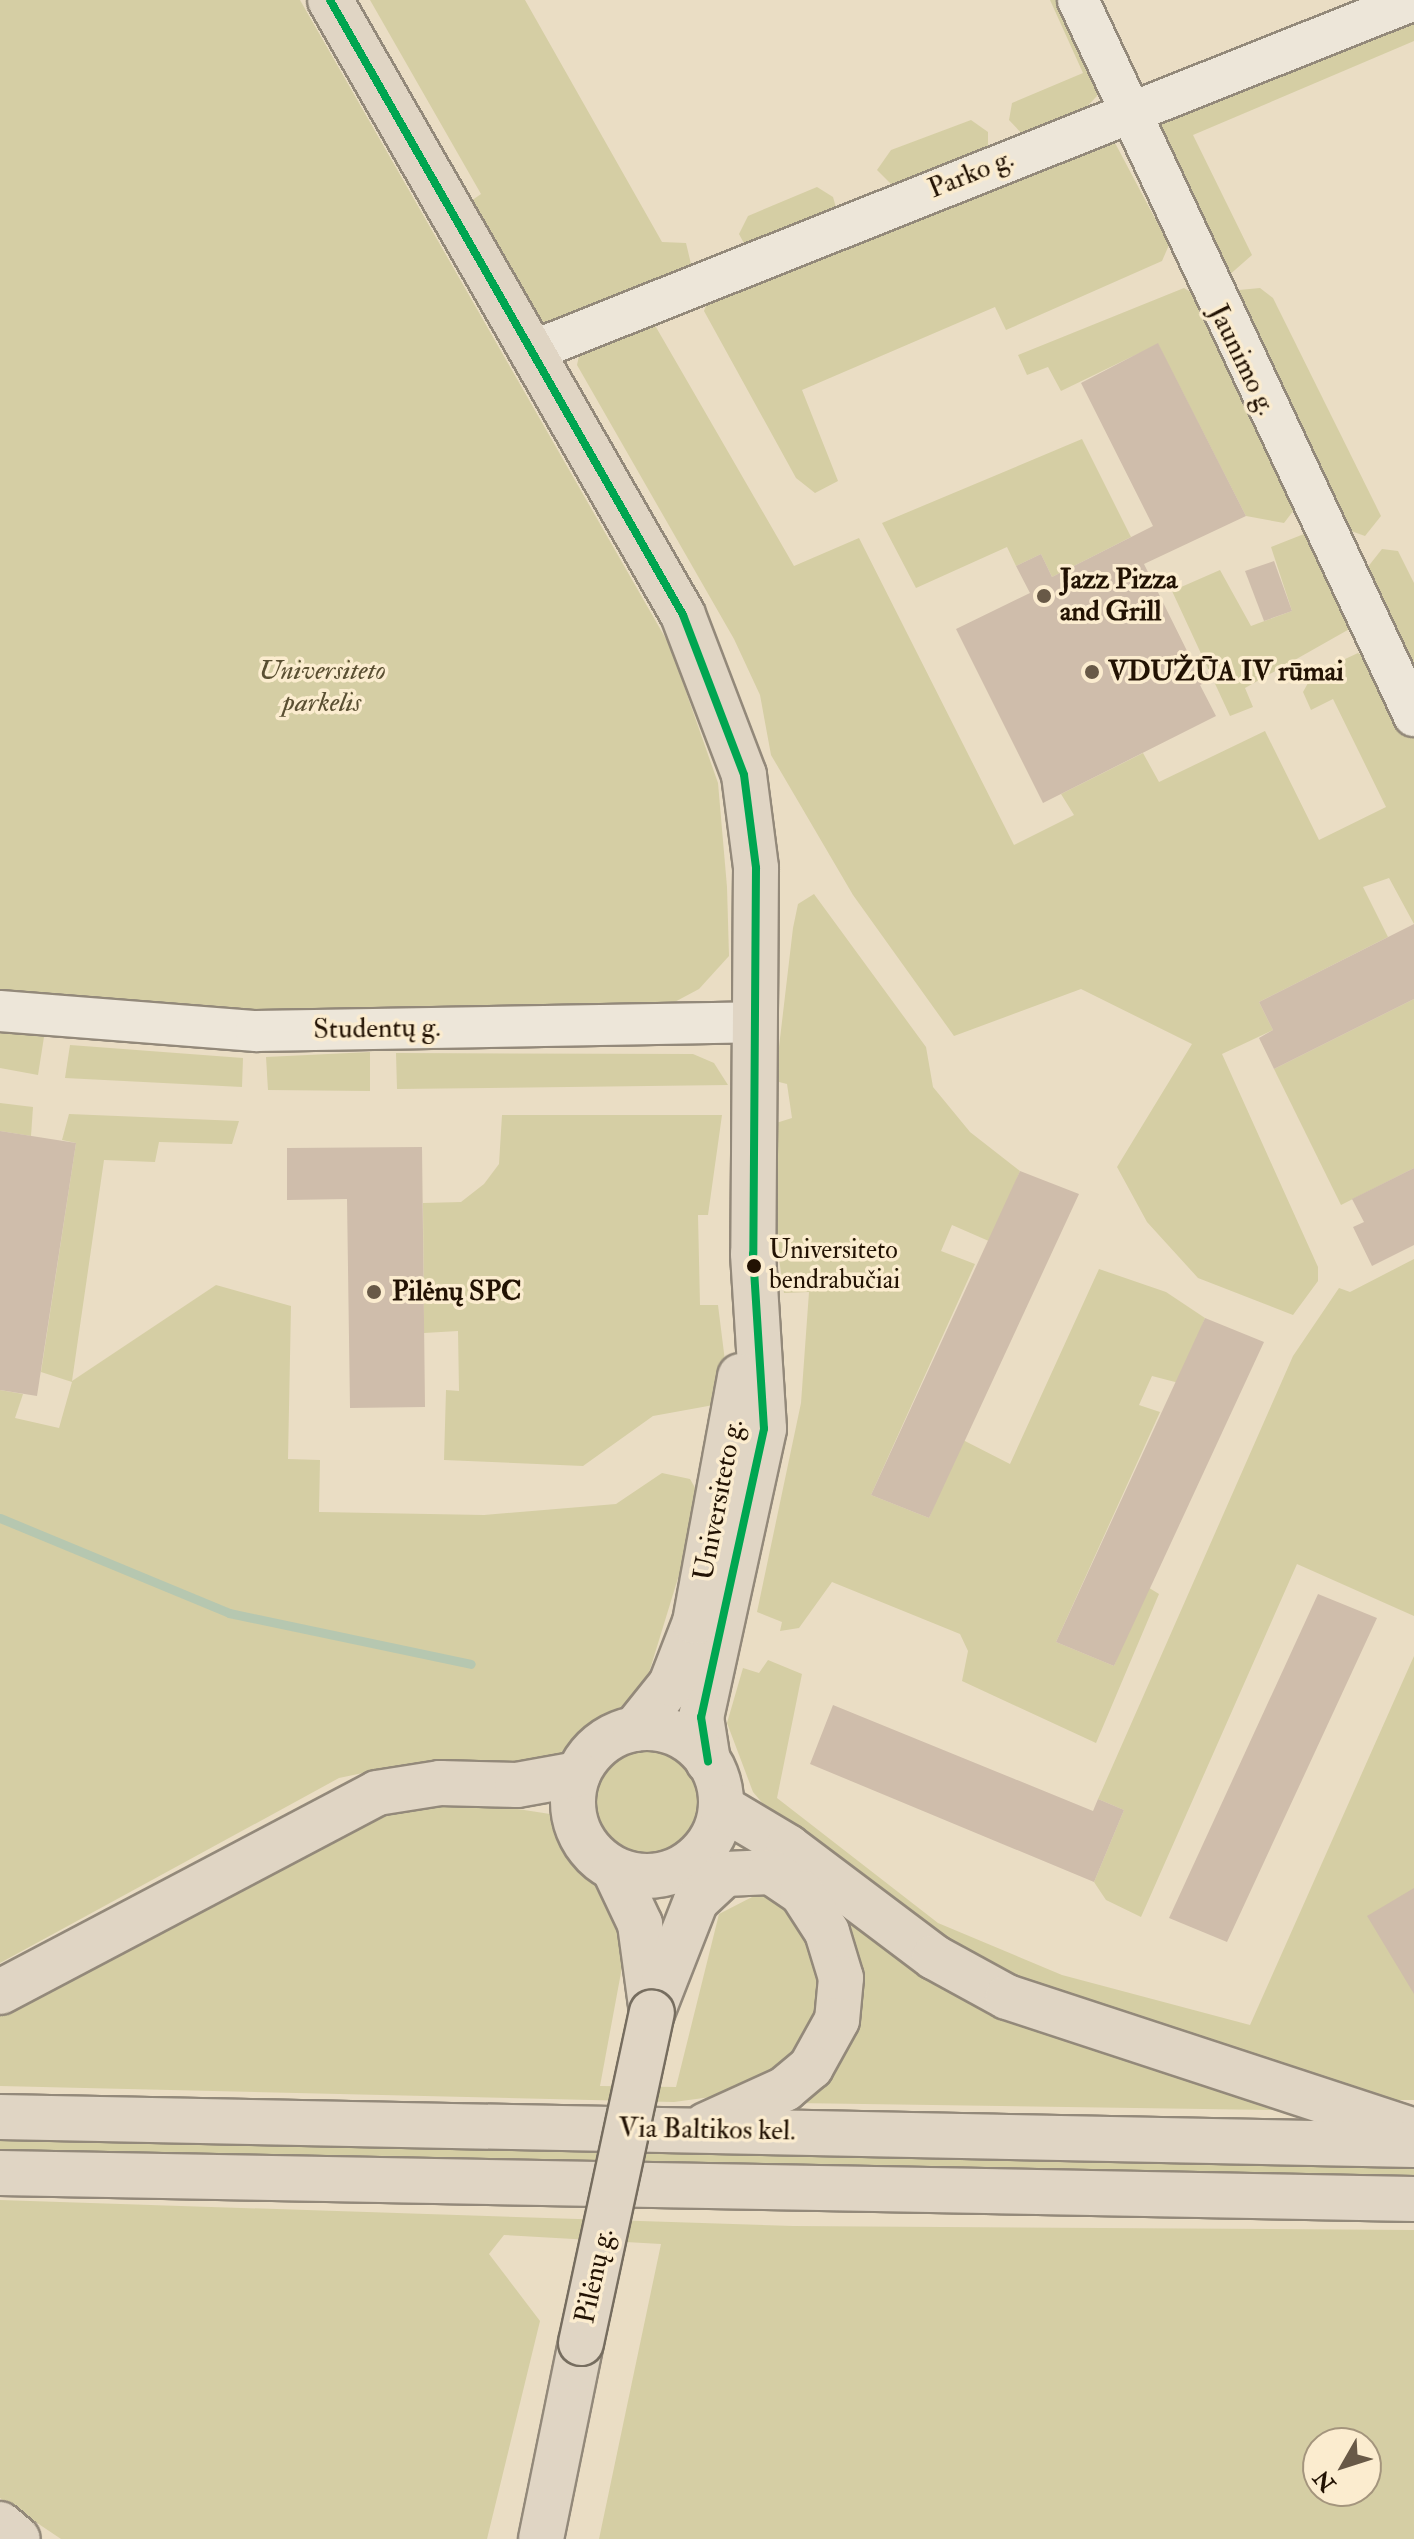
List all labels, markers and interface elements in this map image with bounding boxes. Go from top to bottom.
street label: Parko g. [924,142,1018,206]
street label: Jaunimo g. [1201,299,1283,421]
place label: Jazz Pizza and Grill [1060,563,1178,629]
marker: Jazz Pizza and Grill [1035,587,1053,605]
park label: Universiteto parkelis [258,654,386,720]
place label: VDUŽŪA IV rūmai [1108,655,1344,689]
marker: VDUŽŪA IV rūmai [1083,663,1101,681]
street label: Studentų g. [313,1011,441,1047]
place label: Universiteto bendrabučiai [769,1235,900,1296]
marker: Universiteto bendrabučiai [746,1258,762,1274]
place label: Pilėnų SPC [392,1275,522,1309]
marker: Pilėnų SPC [363,1281,385,1303]
street label: Universiteto g. [687,1417,751,1583]
street label: Via Baltikos kel. [618,2112,796,2148]
street label: Pilėnų g. [569,2225,621,2327]
north arrow [1302,2427,1382,2507]
text: N [1308,2464,1342,2497]

